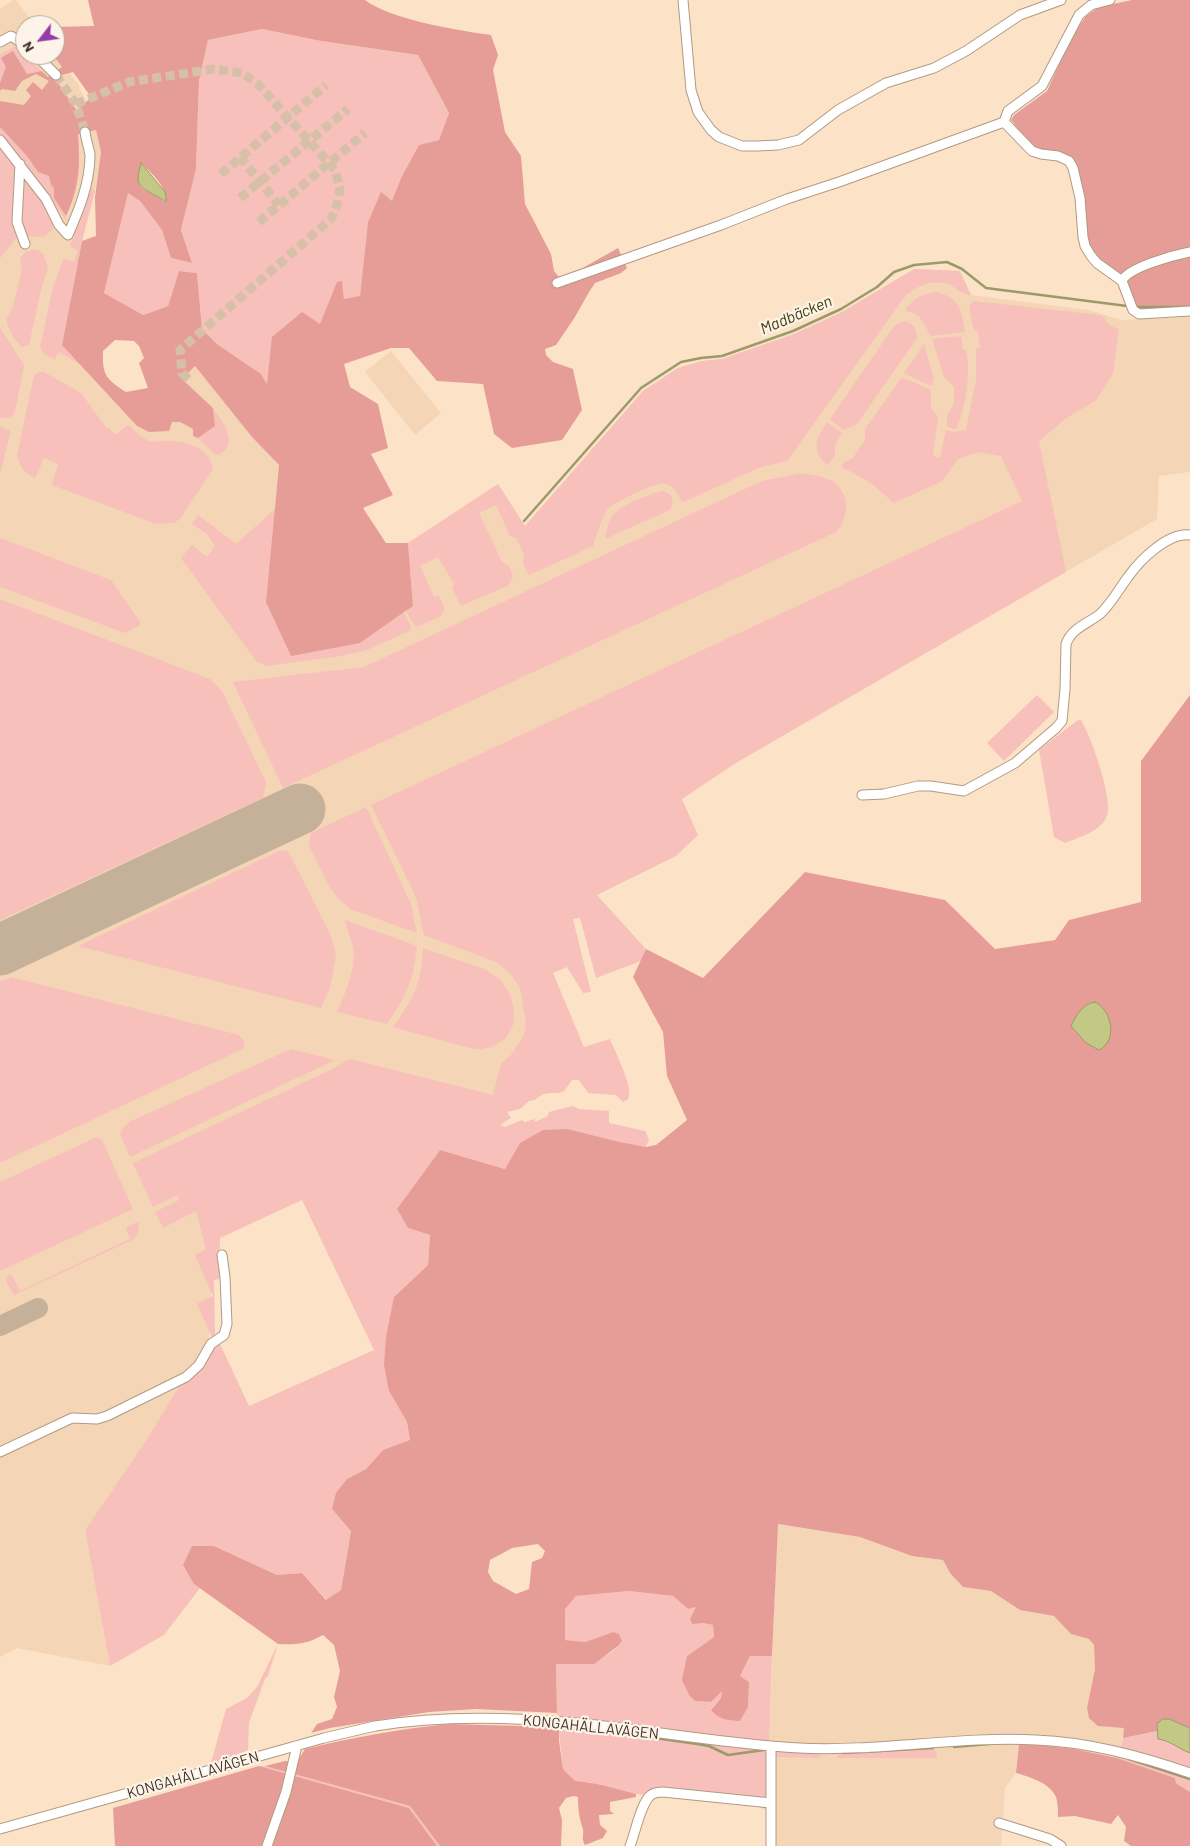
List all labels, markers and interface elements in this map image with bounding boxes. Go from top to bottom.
north arrow [15,15,65,65]
text: N [18,39,37,56]
water label: Madbäcken [757,291,835,339]
street label: KONGAHÄLLAVÄGEN [522,1711,660,1743]
street label: KONGAHÄLLAVÄGEN [125,1748,261,1802]

